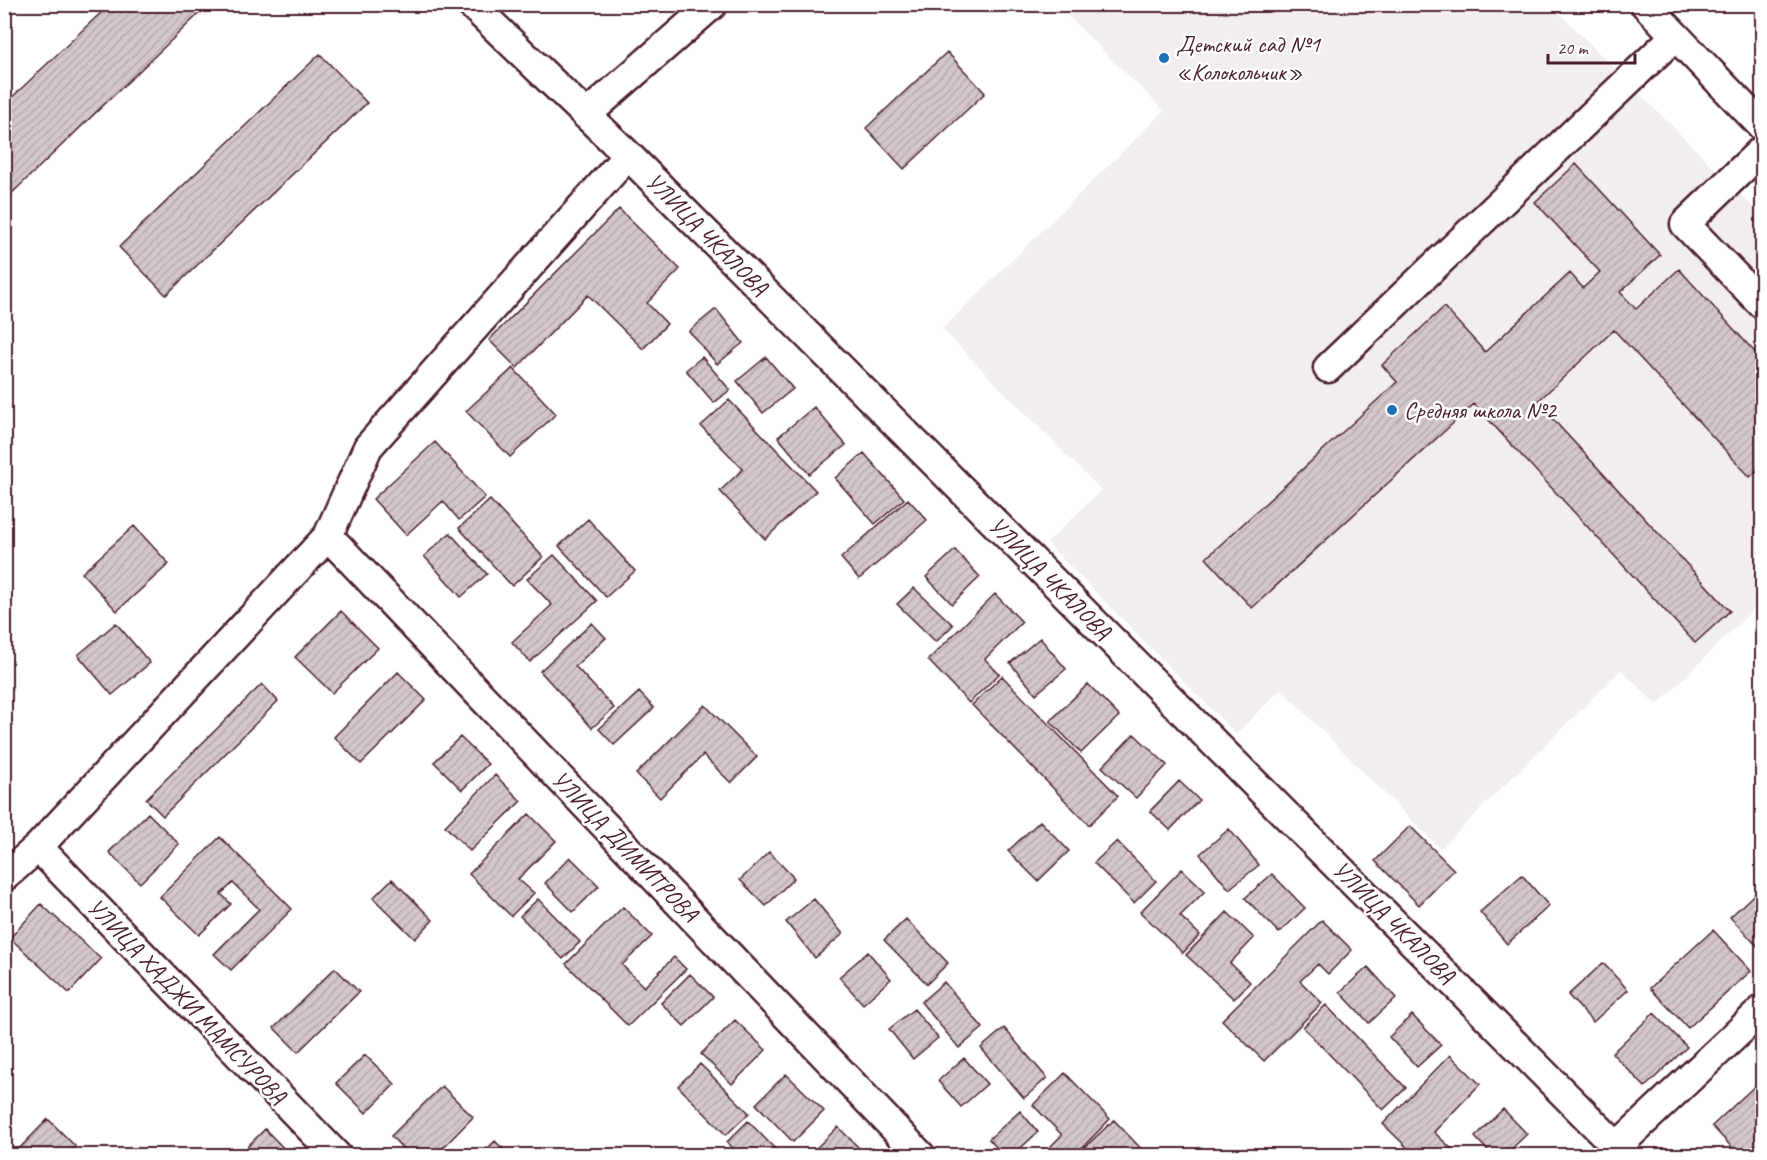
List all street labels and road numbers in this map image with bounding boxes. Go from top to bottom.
street label: УЛИЦА ЧКАЛОВА [639,166,775,302]
street label: УЛИЦА ЧКАЛОВА [982,510,1118,646]
street label: УЛИЦА ДИМИТРОВА [545,764,705,929]
street label: УЛИЦА ЧКАЛОВА [1326,854,1462,990]
street label: УЛИЦА ХАДЖИ МАМСУРОВА [81,892,294,1111]

